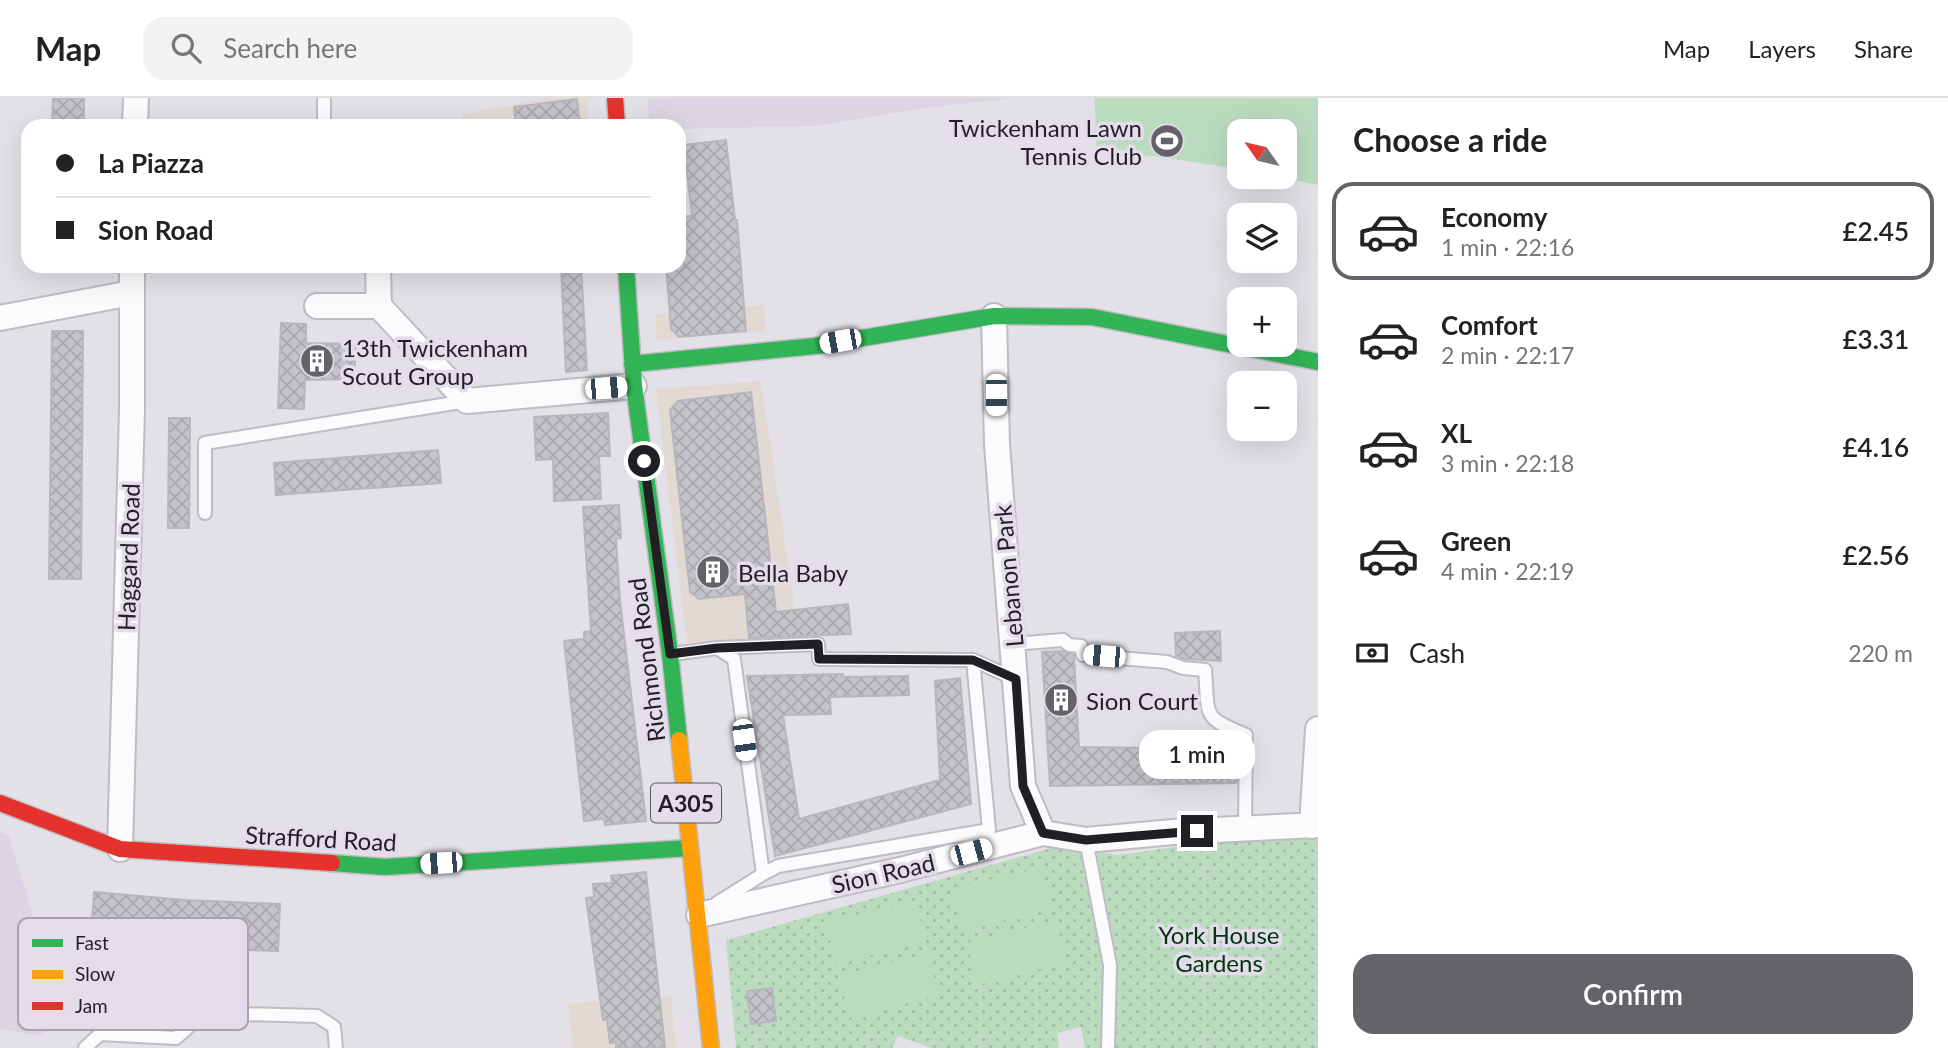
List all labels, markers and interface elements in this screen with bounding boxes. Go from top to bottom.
search box [143,17,633,80]
text: Map [35,28,101,68]
icon: search [167,29,205,67]
text: Search here [223,32,357,64]
text: Map [1663,34,1710,63]
text: Layers [1748,34,1816,63]
text: Share [1854,34,1913,63]
place label: Twickenham Lawn Tennis Club [949,113,1142,170]
north arrow [1227,119,1297,189]
map controls [1227,119,1297,441]
text: Choose a ride [1353,120,1547,159]
sports icon: Twickenham Lawn Tennis Club [1148,122,1186,160]
text: La Piazza [98,147,204,179]
icon: car [1357,200,1420,263]
text: Economy [1441,201,1547,233]
button: layers [1227,203,1297,273]
text: Sion Road [98,214,213,246]
text: £2.45 [1843,215,1909,247]
text: 1 min · 22:16 [1441,233,1574,261]
button: + [1227,287,1297,357]
icon: car [1357,308,1420,371]
text: Comfort [1441,309,1538,341]
text: £3.31 [1843,323,1909,355]
car [818,327,863,355]
place label: 13th Twickenham Scout Group [342,333,528,390]
text: 2 min · 22:17 [1441,341,1574,369]
building icon: 13th Twickenham Scout Group [298,342,336,380]
button: − [1227,371,1297,441]
car [986,374,1007,416]
car [585,376,628,400]
icon: car [1357,416,1420,479]
text: XL [1441,417,1472,449]
text: £4.16 [1843,431,1909,463]
route start [628,445,660,477]
text: 3 min · 22:18 [1441,449,1574,477]
street label: Haggard Road [111,483,145,631]
street label: Lebanon Park [987,503,1029,648]
icon: car [1357,524,1420,587]
text: Green [1441,525,1511,557]
text: £2.56 [1843,539,1909,571]
building icon: Bella Baby [694,553,732,591]
text: 4 min · 22:19 [1441,557,1574,585]
place label: Bella Baby [738,558,849,587]
street label: Richmond Road [622,576,670,744]
icon: cash [1353,634,1391,672]
text: Cash [1409,637,1465,669]
text: 220 m [1848,639,1913,667]
car [1083,644,1126,668]
building icon: Sion Court [1042,681,1080,719]
place label: Sion Court [1086,686,1198,715]
car [731,718,758,762]
callout: 1 min [1139,730,1255,778]
text: 1 min [1169,740,1225,768]
road number: A305 [651,783,721,822]
route end [1181,815,1213,847]
street label: Strafford Road [245,820,397,856]
car [948,836,995,868]
street label: Sion Road [829,847,937,899]
car [420,851,463,875]
legend [18,918,248,1030]
park label: York House Gardens [1158,920,1280,977]
text: Fast [75,931,109,954]
button: Confirm [1353,954,1913,1034]
text: Slow [75,962,115,985]
text: Jam [75,994,108,1017]

